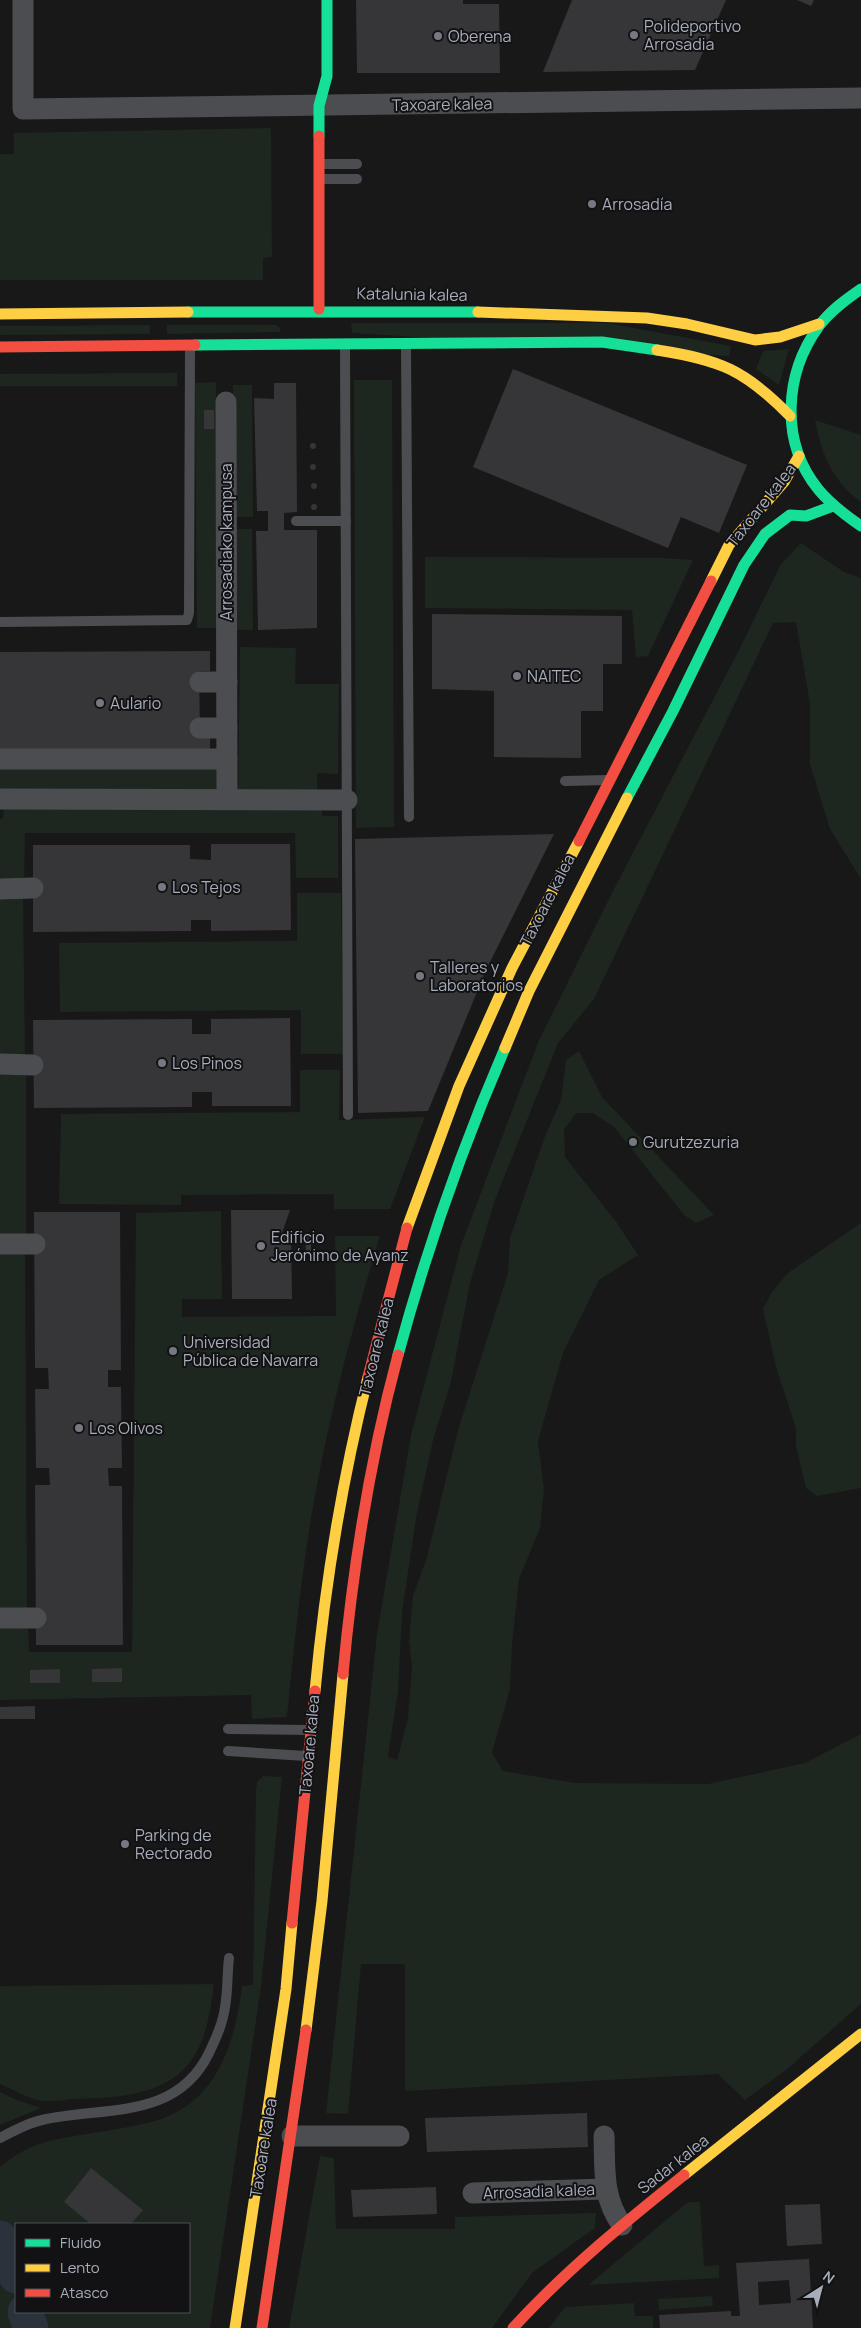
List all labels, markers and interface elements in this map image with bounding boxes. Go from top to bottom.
place label: Polideportivo Arrosadia [644,15,741,55]
place label: Oberena [448,25,512,47]
marker: Polideportivo Arrosadia [628,29,640,41]
marker: Oberena [432,30,444,42]
street label: Taxoare kalea [392,92,492,116]
place label: Arrosadía [602,193,672,215]
marker: Arrosadía [586,198,598,210]
street label: Katalunia kalea [356,282,468,306]
street label: Taxoare kalea [721,459,801,551]
street label: Arrosadiako kampusa [215,463,237,621]
place label: NAITEC [527,665,582,687]
marker: NAITEC [511,670,523,682]
place label: Aulario [110,692,161,714]
marker: Aulario [94,697,106,709]
street label: Taxoare kalea [514,850,580,950]
place label: Los Tejos [172,876,241,898]
marker: Los Tejos [156,881,168,893]
place label: Talleres y Laboratorios [430,956,523,996]
marker: Talleres y Laboratorios [414,970,426,982]
place label: Los Pinos [172,1052,242,1074]
marker: Los Pinos [156,1057,168,1069]
place label: Gurutzezuria [643,1131,739,1153]
marker: Gurutzezuria [627,1136,639,1148]
place label: Edificio Jerónimo de Ayanz [271,1226,409,1266]
marker: Edificio Jerónimo de Ayanz [255,1240,267,1252]
street label: Taxoare kalea [353,1296,399,1398]
place label: Universidad Pública de Navarra [183,1331,318,1371]
marker: Universidad Pública de Navarra [167,1345,179,1357]
place label: Los Olivos [89,1417,163,1439]
marker: Los Olivos [73,1422,85,1434]
street label: Taxoare kalea [294,1694,324,1796]
place label: Parking de Rectorado [135,1824,212,1864]
marker: Parking de Rectorado [119,1838,131,1850]
street label: Taxoare kalea [244,2097,282,2199]
street label: Sadar kalea [633,2129,713,2199]
street label: Arrosadia kalea [483,2178,595,2204]
legend [15,2223,190,2313]
text: Fluido [60,2232,101,2253]
text: Lento [60,2257,100,2278]
north arrow [796,2263,846,2313]
text: N [819,2266,839,2288]
text: Atasco [60,2282,108,2303]

